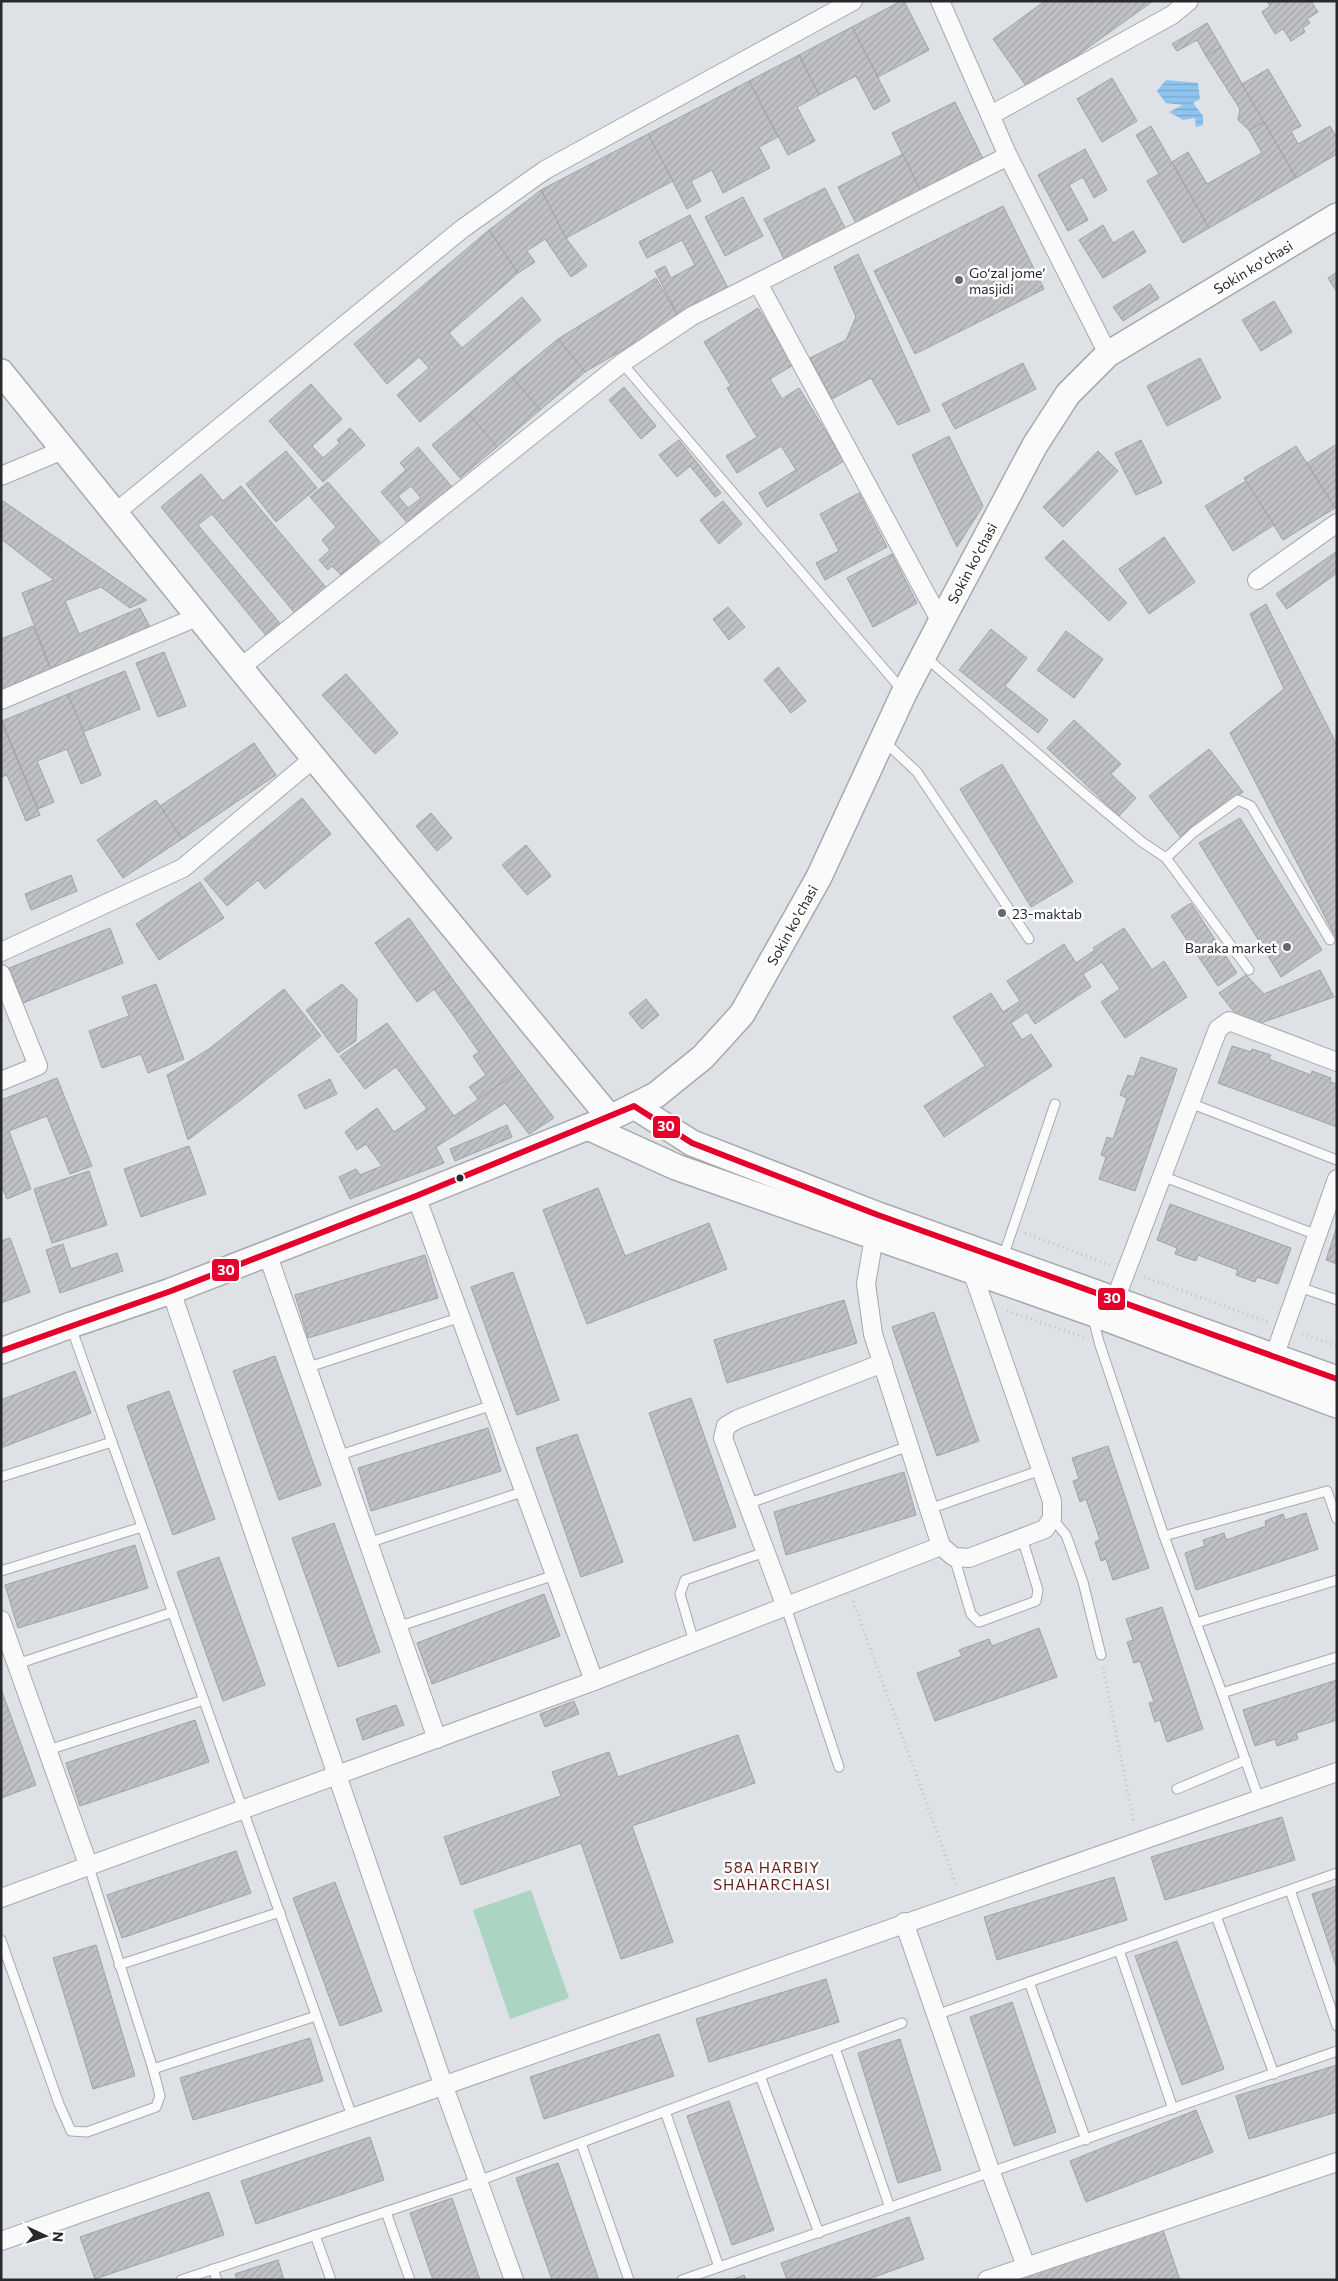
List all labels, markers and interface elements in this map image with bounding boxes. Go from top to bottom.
street label: Sokin ko'chasi [1210,237,1296,297]
place label: Go‘zal jome’ masjidi [969,264,1046,297]
marker: Go‘zal jome’ masjidi [953,274,965,286]
street label: Sokin ko'chasi [944,520,1000,606]
street label: Sokin ko'chasi [763,882,821,968]
place label: 23-maktab [1012,905,1082,922]
marker: 23-maktab [996,907,1008,919]
place label: Baraka market [1185,939,1277,956]
marker: Baraka market [1281,941,1293,953]
line badge: 30 [652,1115,681,1139]
text: 30 [657,1117,675,1134]
unlabelled marker [455,1173,465,1183]
line badge: 30 [211,1258,240,1282]
text: 30 [217,1261,235,1278]
line badge: 30 [1097,1287,1126,1311]
text: 30 [1103,1289,1121,1306]
district label: 58A HARBIY SHAHARCHASI [713,1858,831,1893]
north arrow [20,2211,70,2261]
text: N [50,2231,67,2243]

